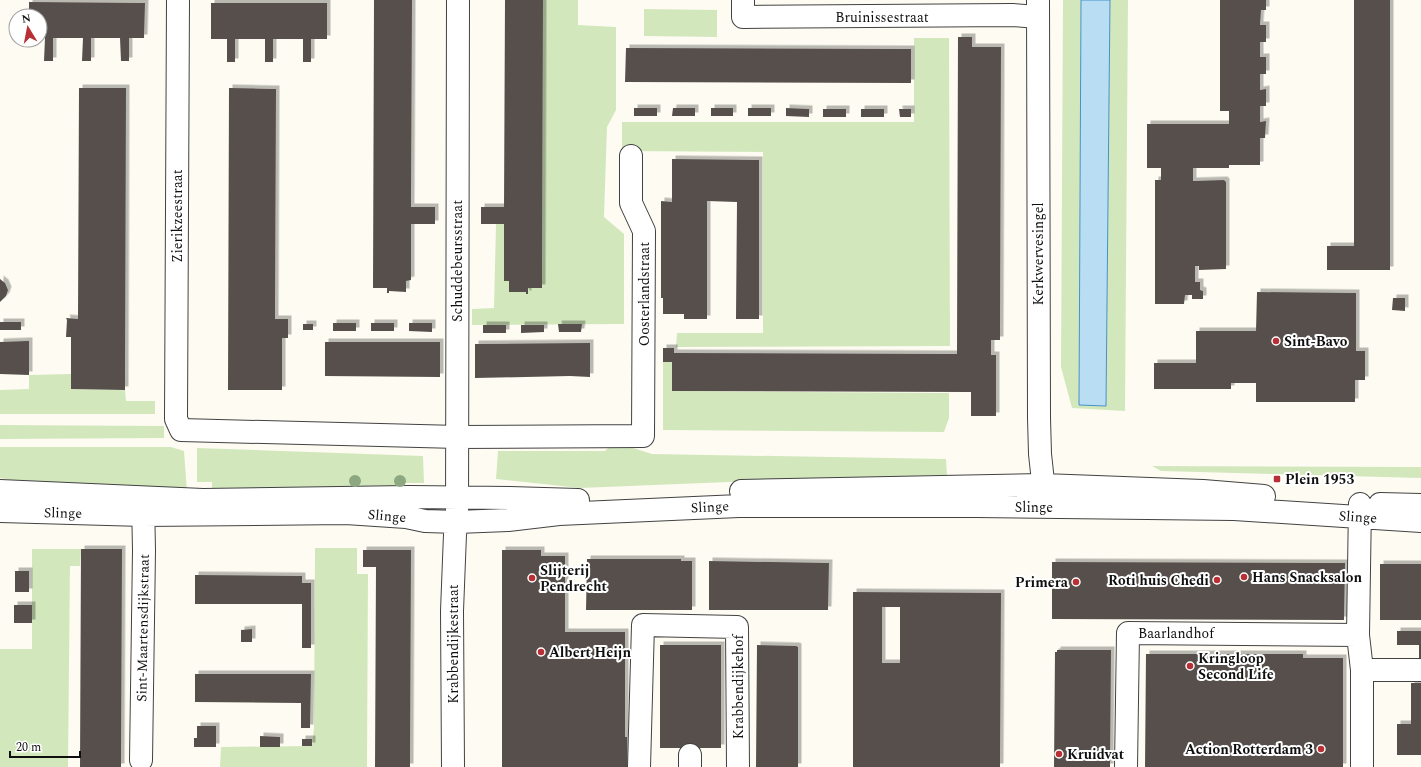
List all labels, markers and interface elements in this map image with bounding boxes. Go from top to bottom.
street label: Bruinissestraat [835,7,929,28]
north arrow [8,8,48,48]
text: N [20,9,32,28]
street label: Zierikzeestraat [167,169,188,263]
street label: Schuddebeursstraat [447,200,468,322]
street label: Kerkwervesingel [1028,202,1049,306]
street label: Oosterlandstraat [634,242,655,346]
place label: Sint-Bavo [1284,331,1348,352]
marker: Sint-Bavo [1271,336,1281,346]
place label: Plein 1953 [1285,469,1354,490]
marker: Plein 1953 [1272,474,1282,484]
street label: Slinge [690,496,730,518]
street label: Slinge [1015,497,1053,518]
street label: Slinge [44,502,83,524]
street label: Slinge [367,504,407,528]
street label: Slinge [1338,505,1378,529]
street label: Sint-Maartensdijkstraat [131,554,155,702]
place label: Slijterij Pendrecht [540,560,608,597]
place label: Hans Snacksalon [1252,567,1362,588]
place label: Roti huis Chedi [1108,570,1209,591]
place label: Primera [1015,572,1069,593]
marker: Hans Snacksalon [1239,572,1249,582]
marker: Slijterij Pendrecht [527,573,537,583]
marker: Roti huis Chedi [1212,575,1222,585]
marker: Primera [1071,577,1081,587]
street label: Krabbendijkestraat [443,584,464,704]
street label: Baarlandhof [1138,623,1215,644]
street label: Krabbendijkehof [728,634,749,739]
place label: Albert Heijn [549,642,631,663]
marker: Albert Heijn [536,647,546,657]
place label: Kringloop Second Life [1198,648,1274,685]
marker: Kringloop Second Life [1185,661,1195,671]
scale bar [10,733,80,759]
text: 20 m [16,738,41,757]
place label: Action Rotterdam 3 [1185,739,1313,760]
place label: Kruidvat [1067,744,1125,765]
marker: Action Rotterdam 3 [1316,744,1326,754]
marker: Kruidvat [1054,749,1064,759]

